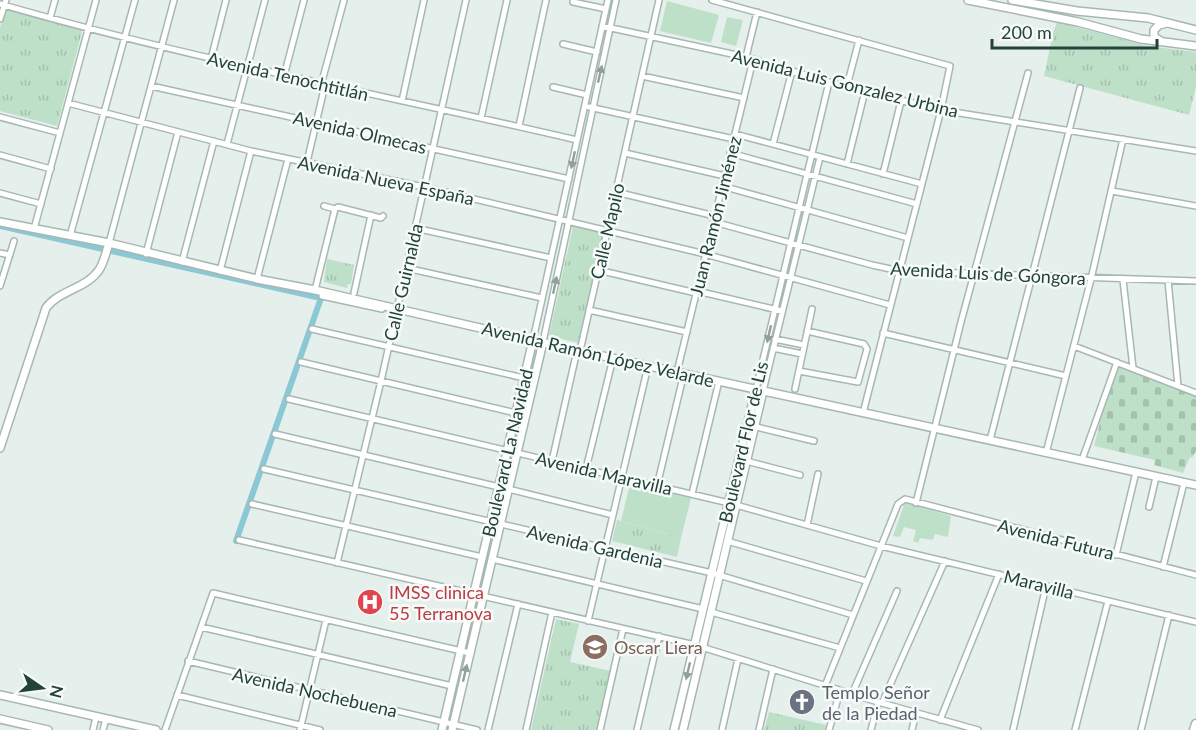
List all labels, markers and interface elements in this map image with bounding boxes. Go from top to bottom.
scale bar [992,12,1157,50]
text: 200 m [1001,21,1052,43]
street label: Avenida Luis Gonzalez Urbina [729,44,961,122]
street label: Avenida Tenochtitlán [205,47,371,105]
one-way arrow [596,65,606,83]
street label: Avenida Olmecas [291,106,429,158]
street label: Juan Ramón Jiménez [684,134,746,298]
one-way arrow [568,150,577,169]
street label: Avenida Nueva España [296,151,476,209]
street label: Calle Mapilo [585,181,629,281]
street label: Calle Guirnalda [379,221,427,343]
street label: Avenida Luis de Góngora [890,257,1086,289]
one-way arrow [551,275,560,294]
street label: Avenida Ramón López Velarde [480,317,716,391]
one-way arrow [763,325,773,343]
street label: Boulevard Flor de Lis [714,359,772,525]
street label: Boulevard La Navidad [477,367,537,539]
street label: Avenida Maravilla [534,447,674,499]
street label: Avenida Futura [995,514,1117,564]
street label: Avenida Gardenia [525,520,665,572]
street label: Maravilla [1002,565,1076,603]
place label: IMSS clinica 55 Terranova [389,581,492,624]
hospital icon: IMSS clinica 55 Terranova [355,587,385,617]
school or university icon: Oscar Liera [580,632,610,662]
place label: Oscar Liera [614,636,703,658]
north arrow [12,658,72,718]
one-way arrow [683,661,693,680]
street label: Avenida Nochebuena [230,662,400,722]
one-way arrow [461,664,471,682]
place label: Templo Señor de la Piedad [822,681,930,724]
text: N [46,683,68,700]
church icon: Templo Señor de la Piedad [787,687,817,717]

